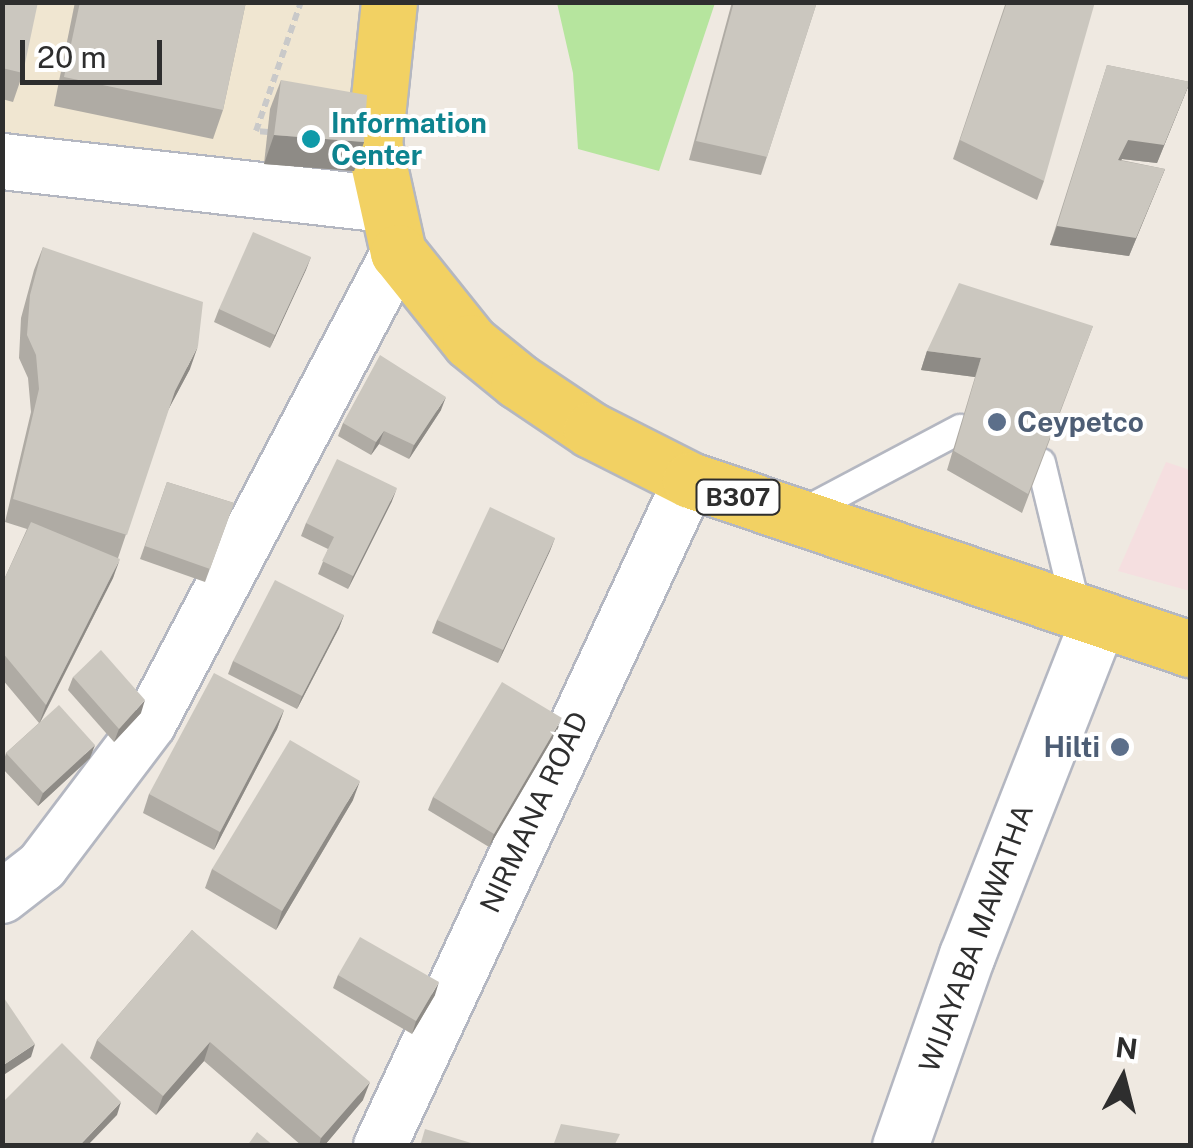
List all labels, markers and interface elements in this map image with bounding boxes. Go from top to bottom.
scale bar [25,20,168,82]
text: 20 m [37,39,106,75]
place label: Information Center [331,106,487,172]
marker: Information Center [300,128,322,150]
place label: Ceypetco [1017,405,1144,439]
marker: Ceypetco [986,411,1008,433]
road number: B307 [693,477,783,517]
street label: NIRMANA ROAD [473,706,595,918]
place label: Hilti [1044,730,1100,764]
marker: Hilti [1109,736,1131,758]
street label: WIJAYABA MAWATHA [912,799,1040,1077]
north arrow [1073,1028,1173,1128]
text: N [1114,1030,1140,1065]

